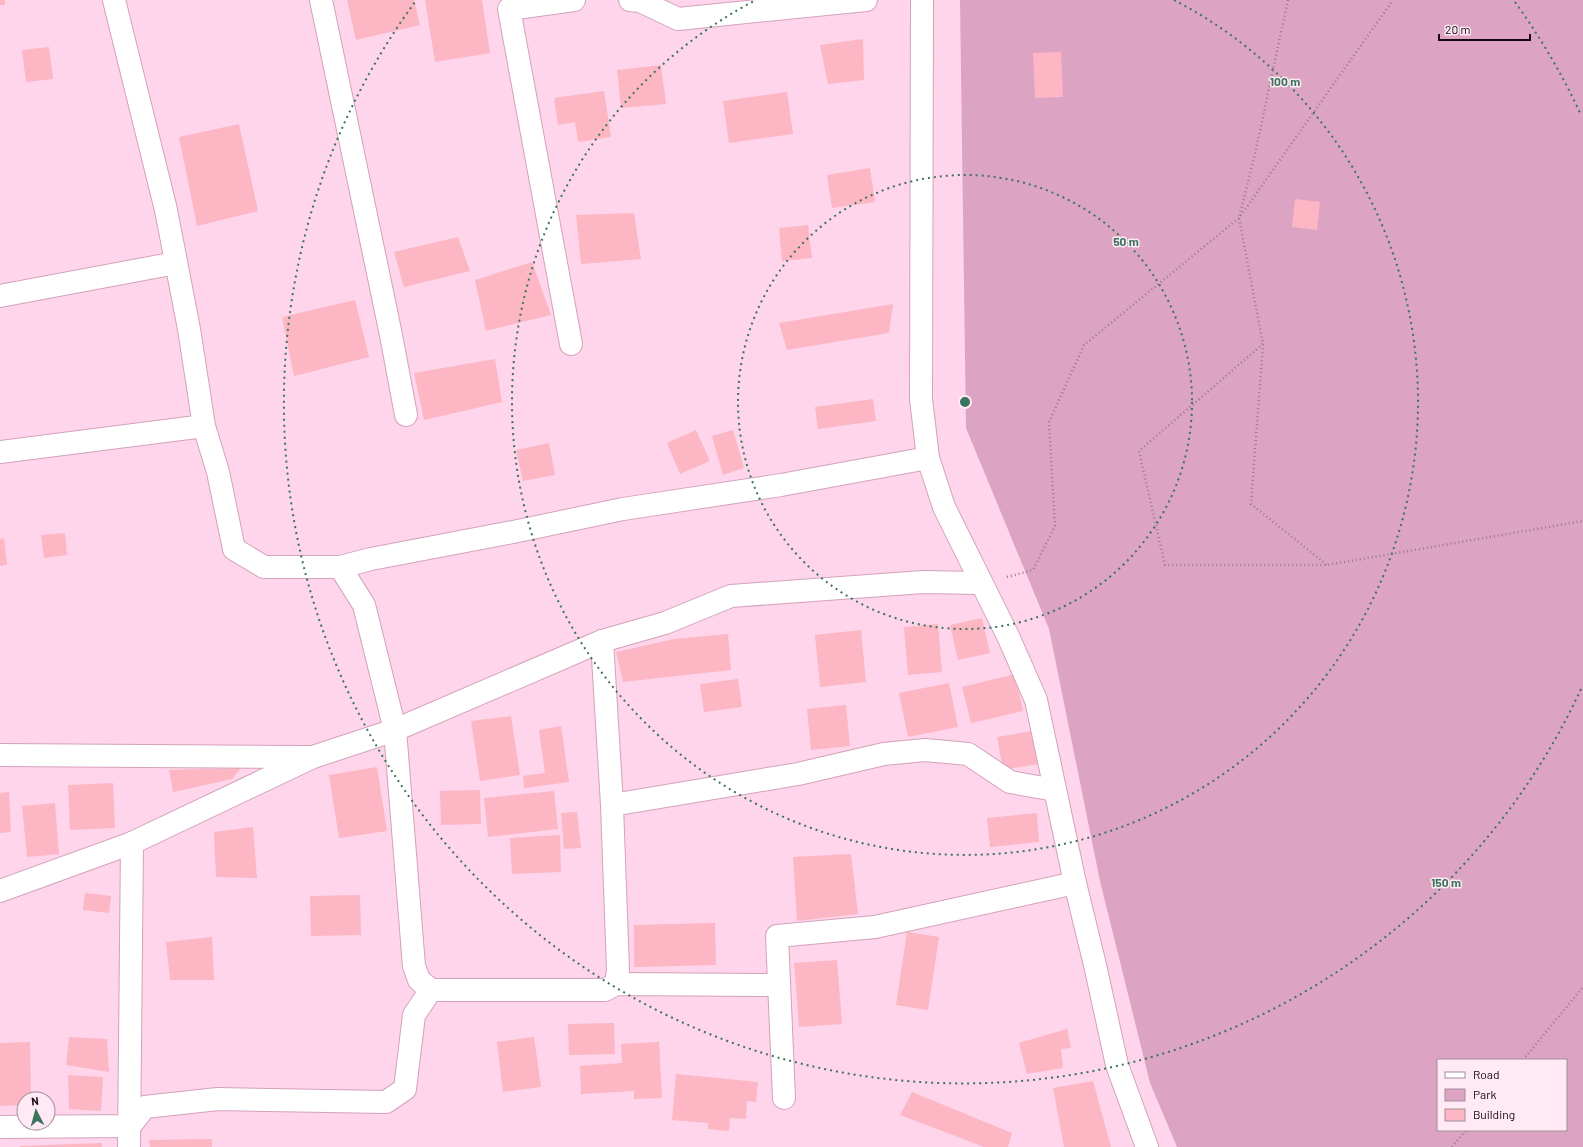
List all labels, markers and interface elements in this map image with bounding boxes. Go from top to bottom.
scale bar [1439,16,1530,42]
text: 20 m [1445,22,1471,36]
text: 100 m [1270,74,1300,88]
text: 50 m [1113,234,1139,248]
centre of rings [958,395,972,409]
text: 150 m [1431,875,1461,889]
legend [1437,1059,1567,1131]
text: Road [1473,1067,1500,1081]
text: Park [1473,1087,1497,1101]
north arrow [16,1091,56,1131]
text: N [31,1094,39,1107]
text: Building [1473,1107,1515,1121]

